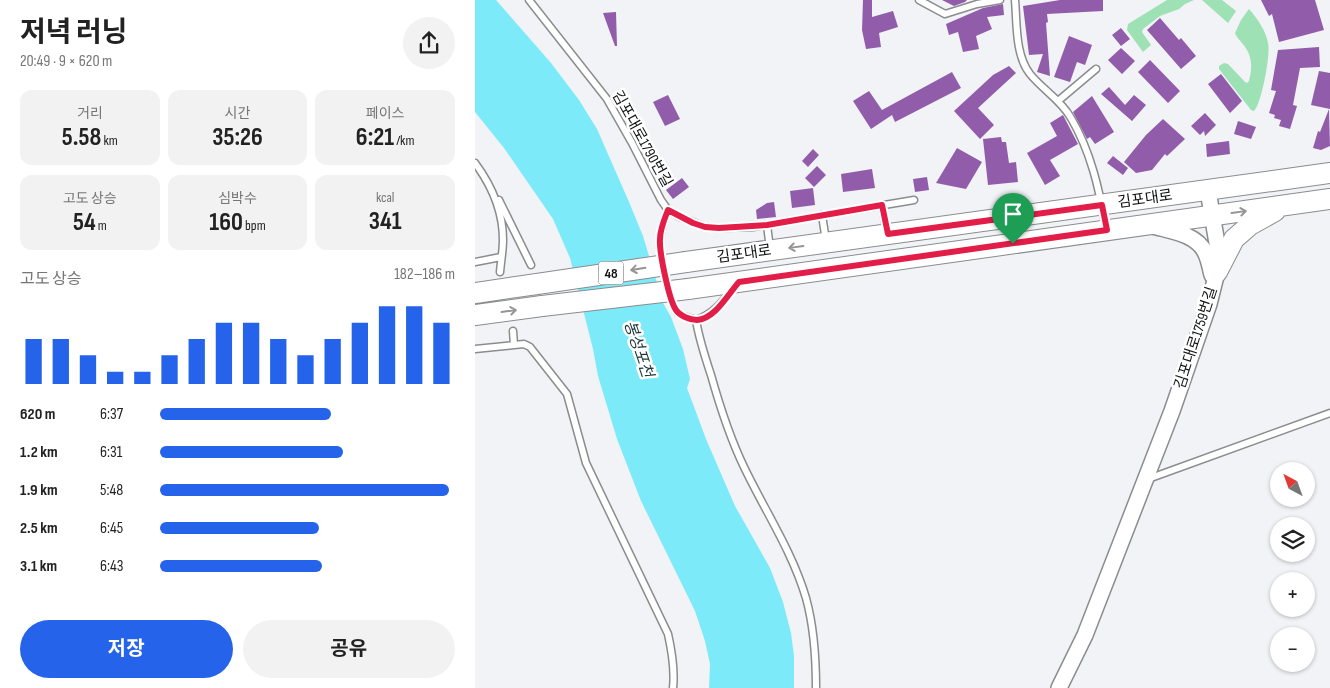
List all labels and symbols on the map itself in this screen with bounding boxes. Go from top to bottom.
street label: 김포대로1790번길 [608,87,676,191]
street label: 김포대로 [1116,186,1174,212]
pin [992,193,1034,244]
one-way arrow [1230,207,1246,217]
street label: 김포대로 [715,241,773,267]
one-way arrow [789,242,805,252]
road number: 48 [599,262,623,284]
one-way arrow [630,264,646,274]
street label: 김포대로1759번길 [1170,284,1222,392]
one-way arrow [500,306,516,316]
water label: 봉성포천 [619,318,657,382]
north arrow [1270,462,1315,508]

